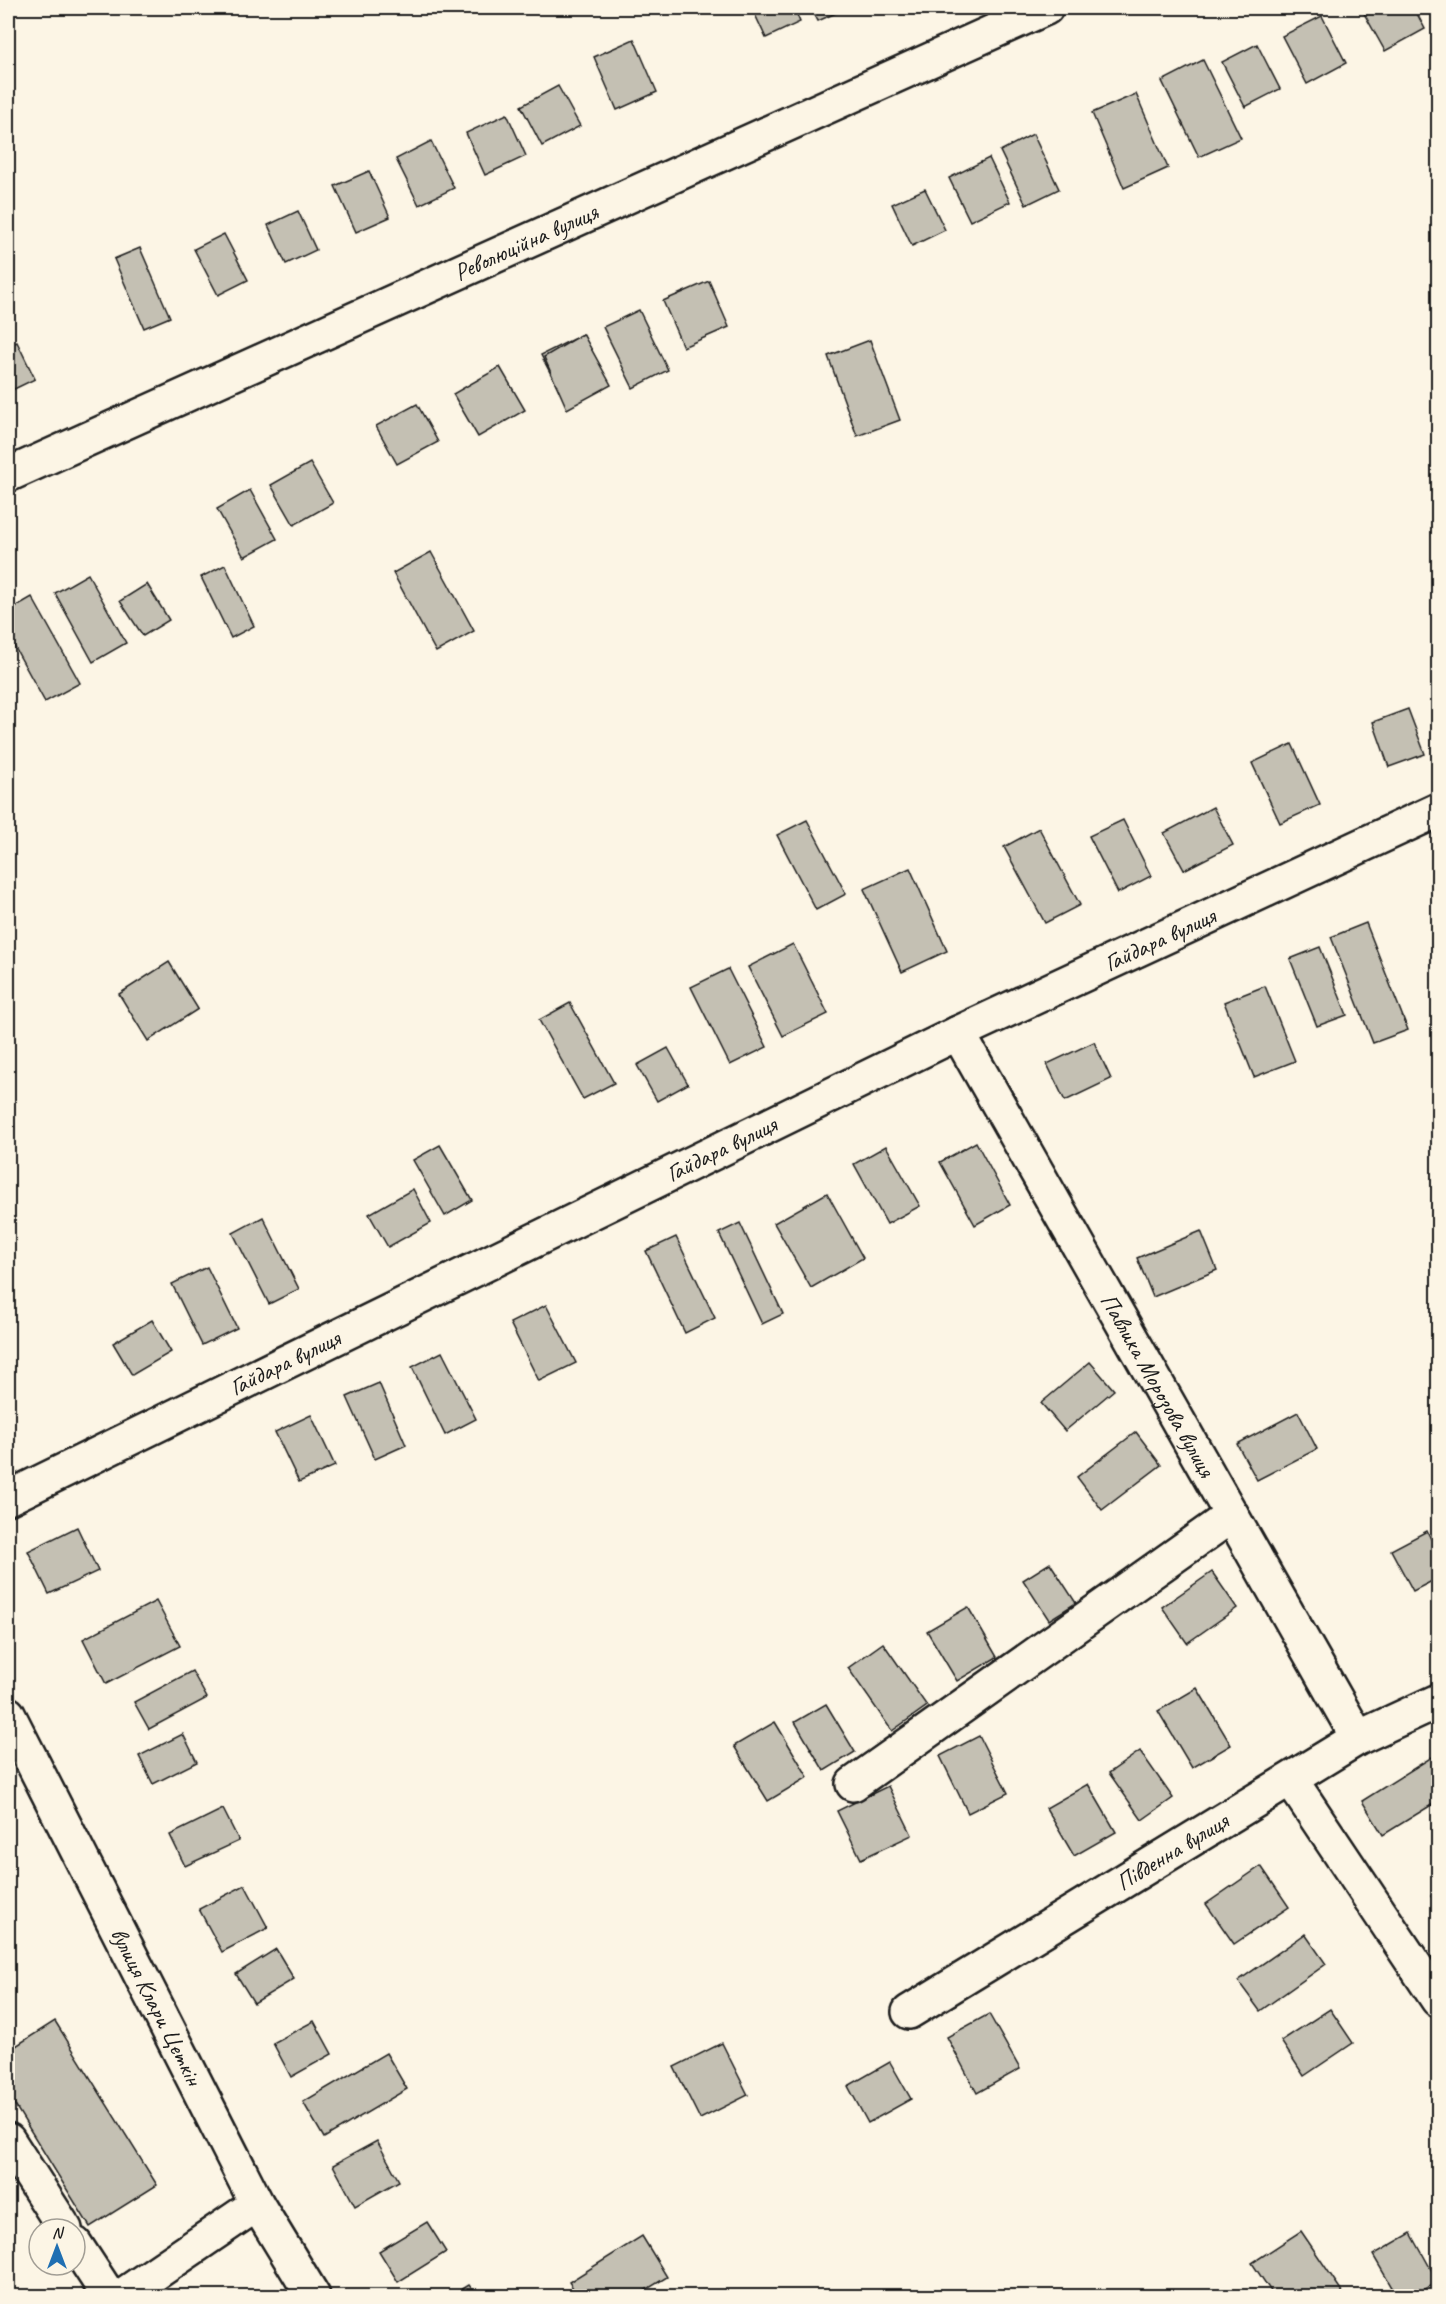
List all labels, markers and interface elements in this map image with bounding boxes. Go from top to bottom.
street label: Революційна вулиця [449,196,604,287]
street label: Гайдара вулиця [1099,900,1221,978]
street label: Гайдара вулиця [661,1109,783,1189]
street label: Павлика Морозова вулиця [1094,1288,1223,1484]
street label: Гайдара вулиця [225,1322,346,1402]
street label: Південна вулиця [1110,1805,1235,1897]
street label: вулиця Клари Цеткін [104,1922,210,2092]
north arrow [27,2217,87,2277]
text: N [52,2223,65,2243]

